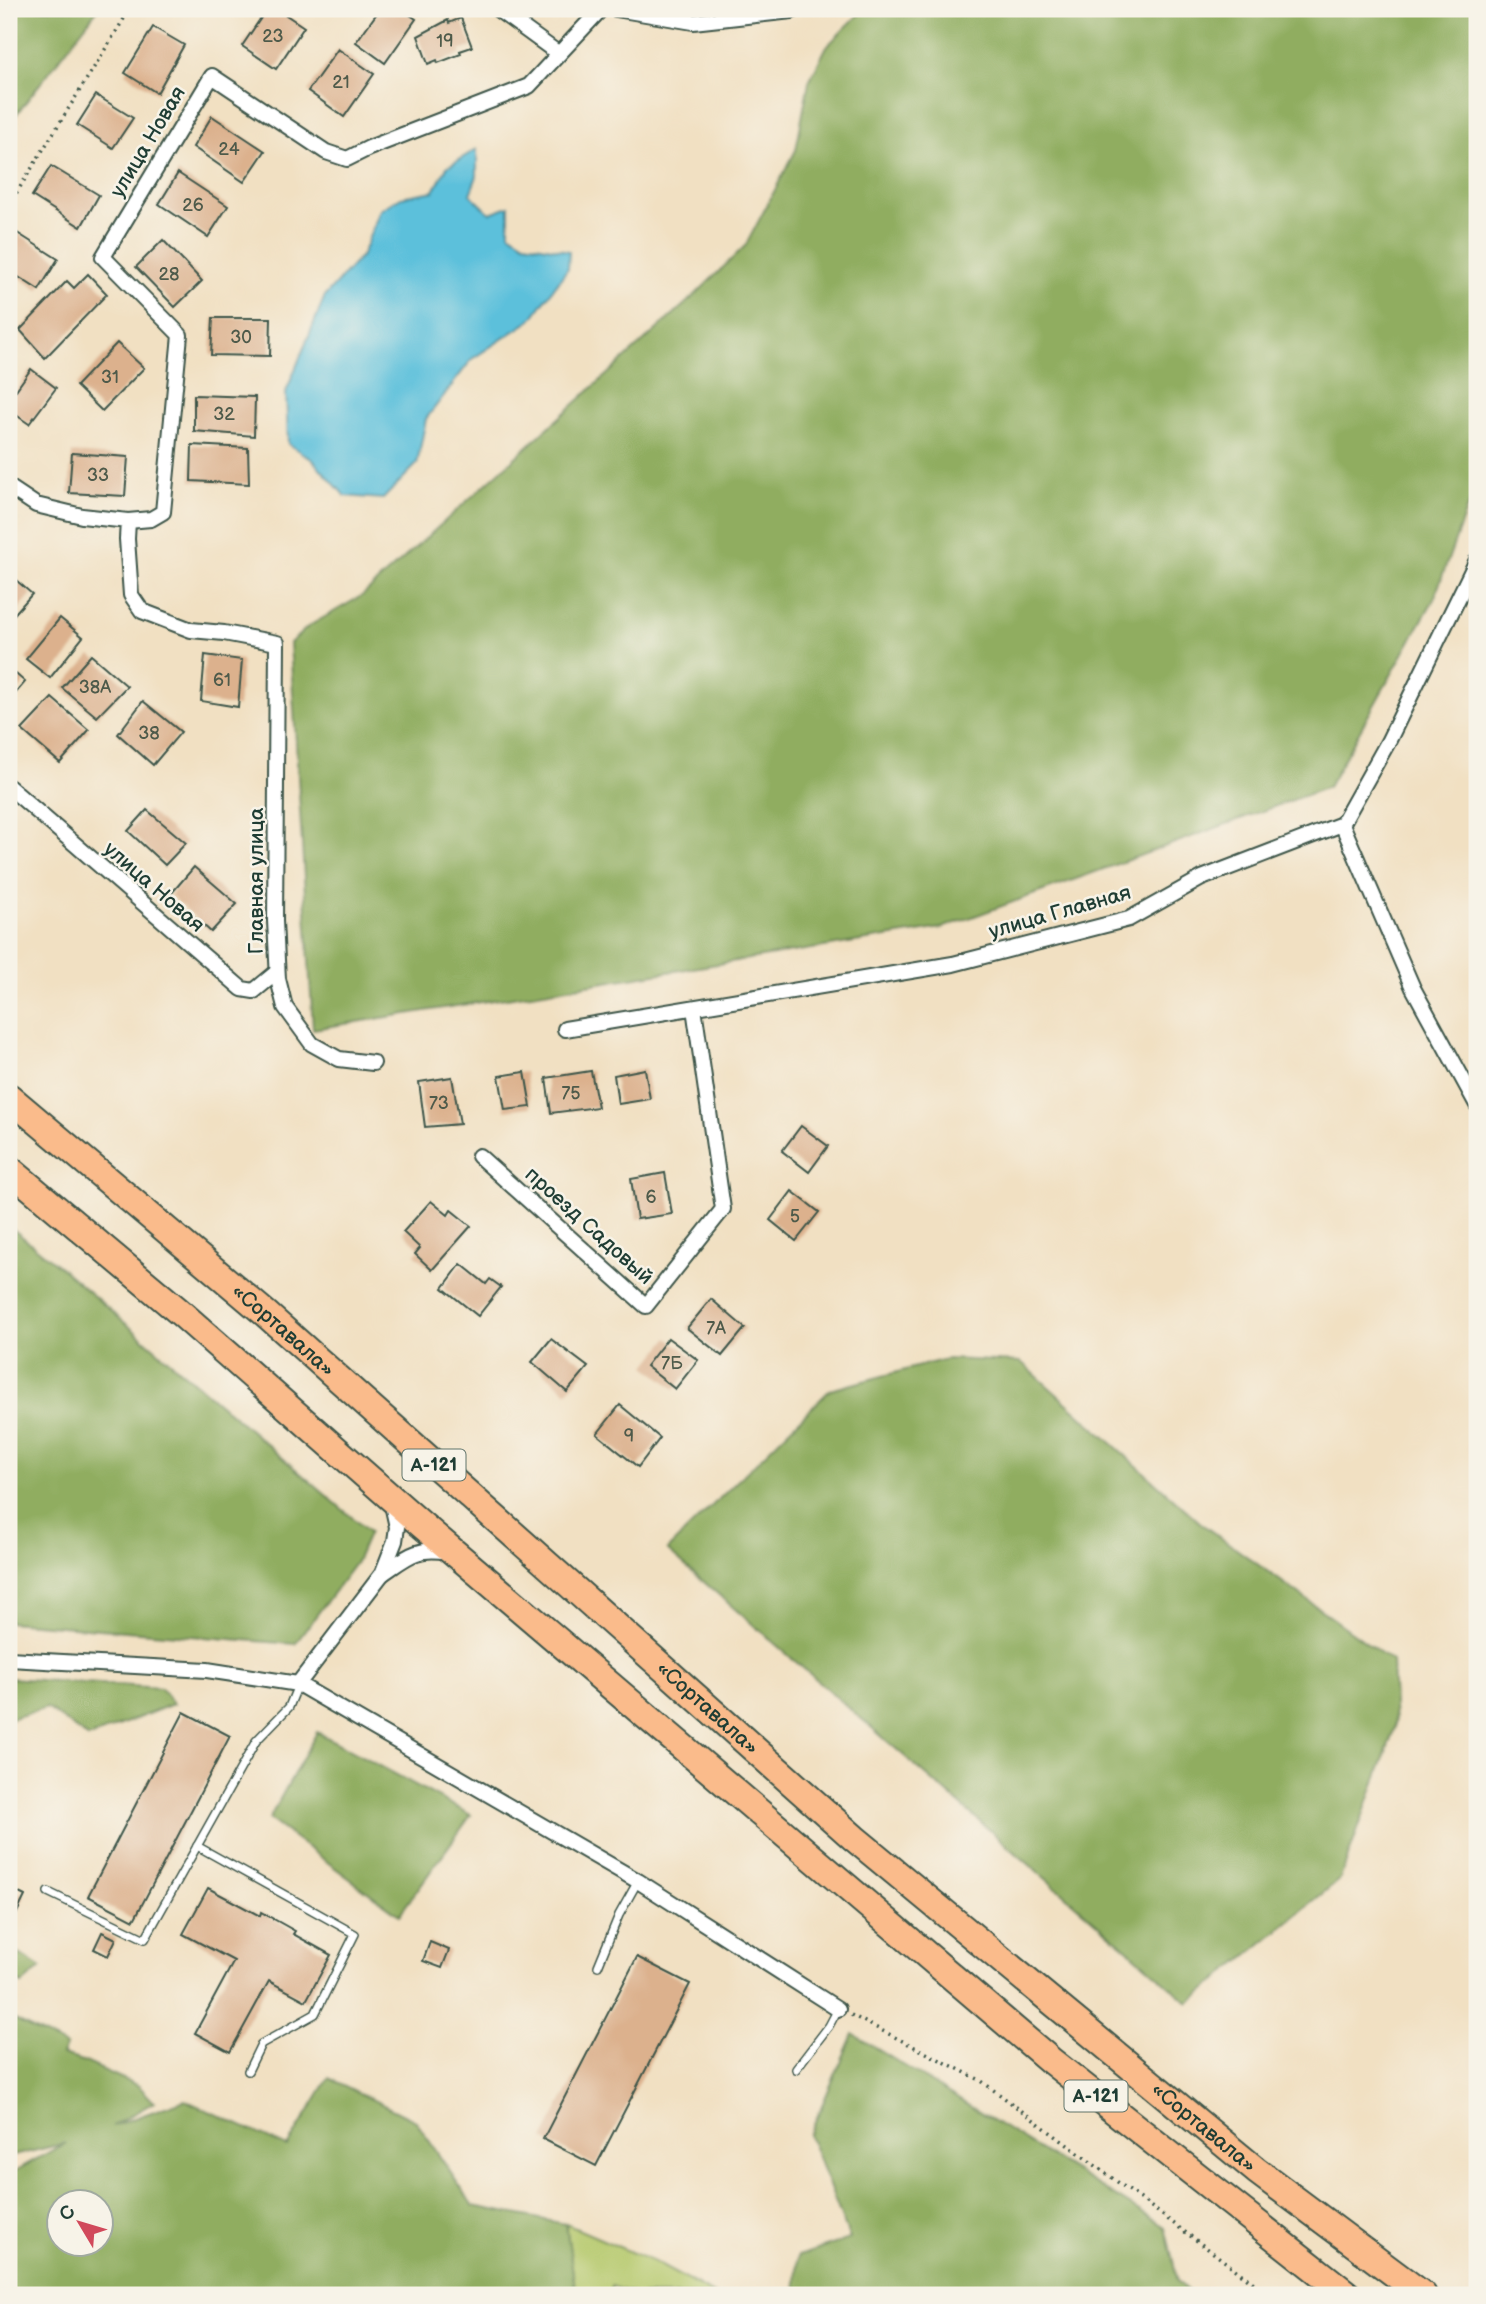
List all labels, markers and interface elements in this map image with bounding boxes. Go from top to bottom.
house number: 23 [262,26,284,47]
house number: 19 [436,31,454,52]
house number: 21 [332,72,350,93]
street label: улица Новая [105,82,191,202]
house number: 24 [218,139,240,160]
house number: 26 [182,195,204,216]
house number: 28 [158,264,180,285]
house number: 30 [230,327,252,348]
house number: 31 [101,367,119,388]
house number: 32 [213,404,235,425]
house number: 33 [87,465,109,486]
house number: 61 [213,670,231,691]
house number: 38А [79,677,111,698]
house number: 38 [138,723,160,744]
street label: Главная улица [244,807,269,954]
street label: улица Новая [98,836,210,938]
street label: улица Главная [986,880,1134,944]
house number: 75 [561,1083,581,1104]
house number: 73 [429,1093,449,1114]
street label: проезд Садовый [520,1162,658,1290]
house number: 6 [646,1187,657,1208]
house number: 5 [790,1206,800,1227]
street label: «Сортавала» [227,1278,340,1382]
house number: 7А [706,1318,726,1339]
house number: 7Б [661,1353,683,1374]
house number: 9 [624,1426,634,1447]
road number: А-121 [402,1450,466,1480]
street label: «Сортавала» [651,1655,764,1760]
street label: «Сортавала» [1146,2077,1262,2178]
road number: А-121 [1064,2080,1128,2112]
north arrow [46,2188,116,2258]
text: С [55,2201,81,2226]

